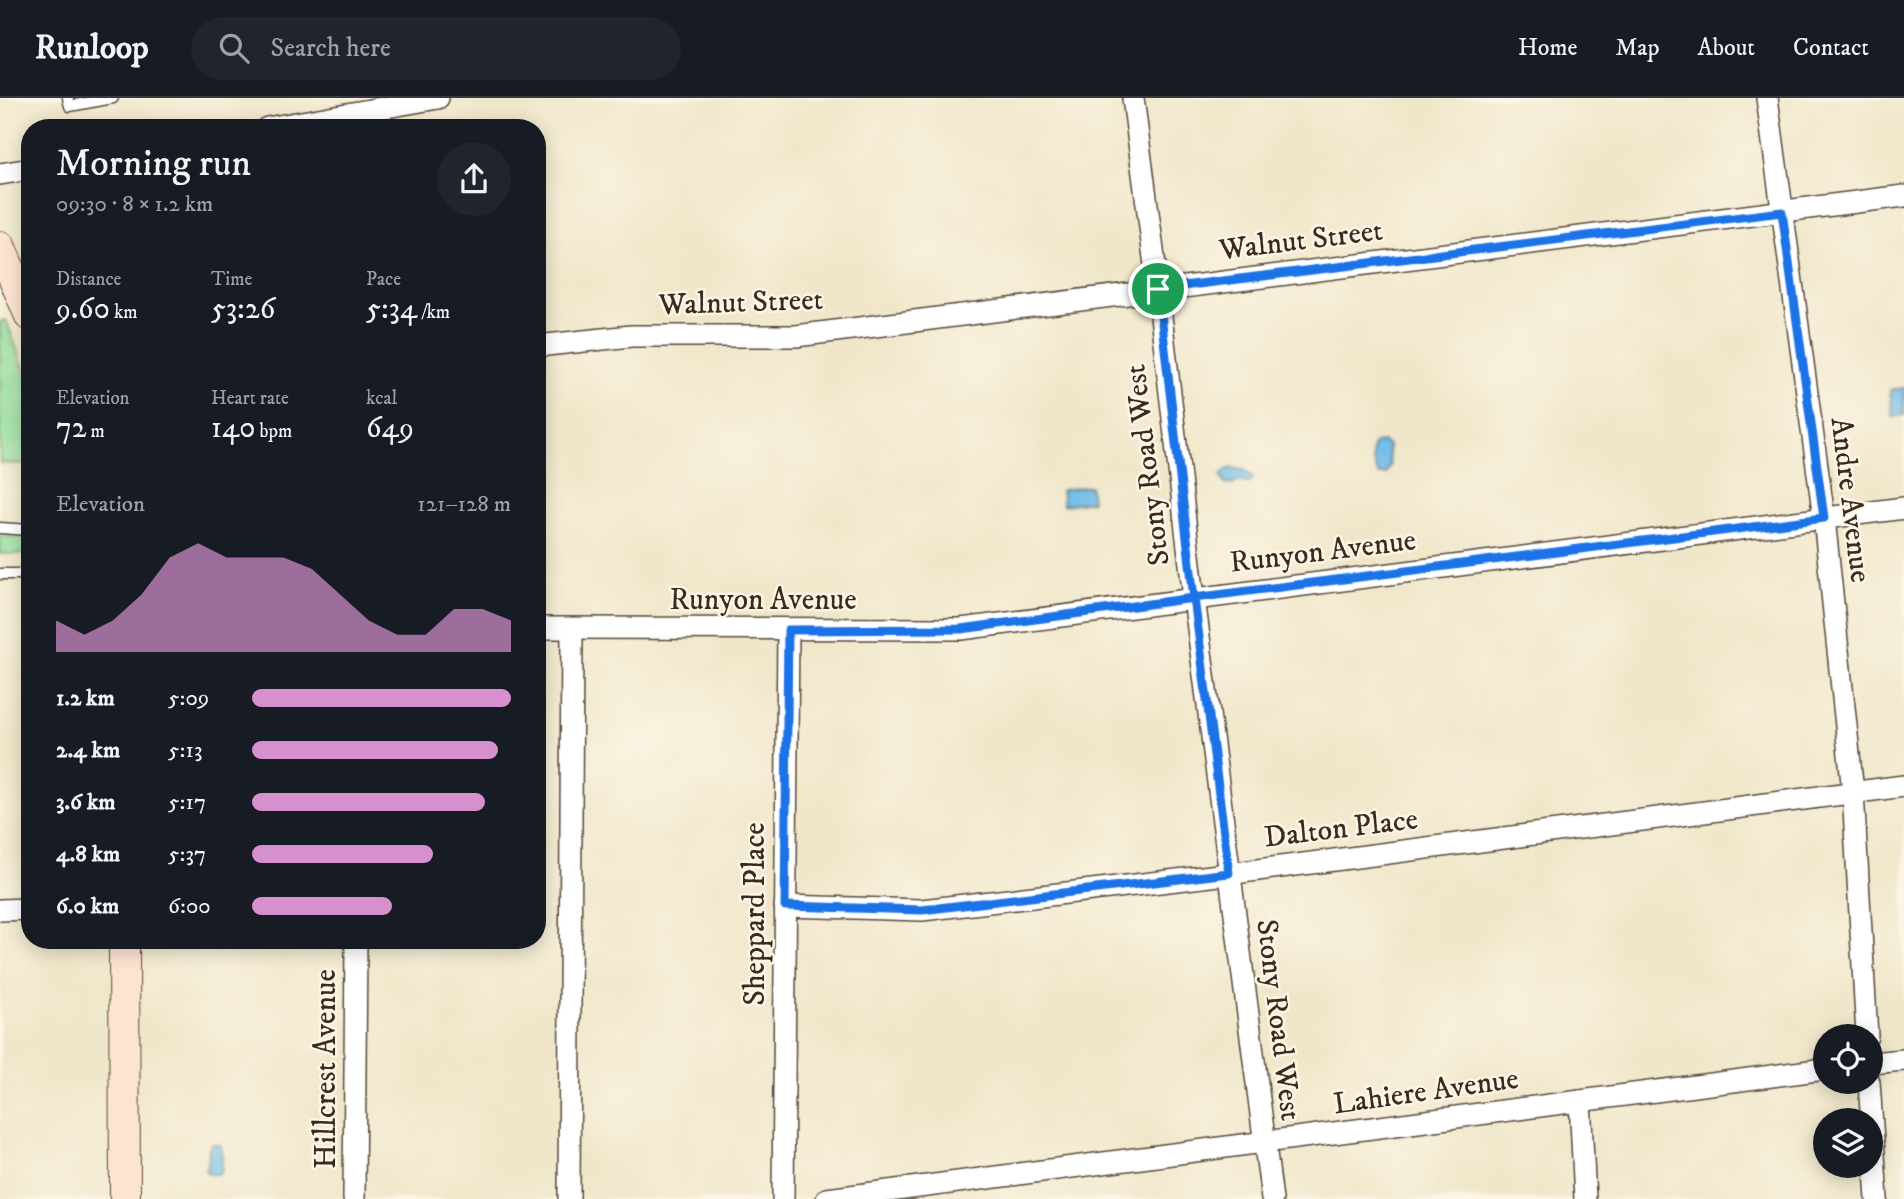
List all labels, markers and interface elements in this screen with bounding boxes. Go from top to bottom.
search box [191,17,681,80]
text: Runloop [35,28,149,69]
icon: search [215,29,253,67]
text: Search here [271,32,391,65]
text: Home [1518,33,1577,63]
text: Map [1615,33,1660,63]
text: About [1698,33,1755,63]
text: Contact [1793,33,1869,63]
text: Morning run [56,140,251,188]
button: share [437,142,511,216]
text: 09:30 · 8 × 1.2 km [56,190,213,219]
street label: Walnut Street [1216,213,1385,270]
pin [1128,259,1188,319]
text: Distance [56,268,121,291]
text: Time [211,268,252,291]
text: Pace [366,268,401,291]
icon: arrive [1139,270,1177,308]
street label: Walnut Street [657,282,824,324]
text: 9.60 [56,291,110,328]
text: 53:26 [211,291,275,328]
text: 5:34 [366,291,417,328]
text: km [110,301,138,324]
text: /km [417,301,450,324]
street label: Stony Road West [1117,362,1179,568]
text: Elevation [56,387,130,410]
text: Heart rate [211,387,289,410]
text: kcal [366,387,397,410]
text: 72 [56,410,87,447]
text: 140 [211,410,255,447]
text: 649 [366,410,414,447]
street label: Andre Avenue [1822,415,1878,585]
text: m [87,420,105,443]
text: bpm [255,420,292,443]
text: Elevation [56,490,145,519]
text: 121–128 m [417,490,511,519]
street label: Runyon Avenue [1228,522,1418,582]
street label: Runyon Avenue [669,582,857,619]
text: 1.2 km [56,684,115,713]
text: 5:09 [168,684,209,713]
text: 2.4 km [56,736,120,765]
text: 5:13 [168,736,202,765]
text: 3.6 km [56,788,116,817]
text: 5:17 [168,788,206,817]
street label: Dalton Place [1262,801,1420,857]
street label: Sheppard Place [737,822,774,1006]
text: 4.8 km [56,840,120,869]
text: 5:37 [168,840,206,869]
text: 6.0 km [56,892,119,921]
text: 6:00 [168,892,211,921]
street label: Stony Road West [1247,917,1309,1123]
street label: Hillcrest Avenue [308,969,345,1169]
map controls [1813,1024,1883,1178]
button: locate [1813,1024,1883,1094]
street label: Lahiere Avenue [1331,1061,1521,1123]
button: layers [1813,1108,1883,1178]

